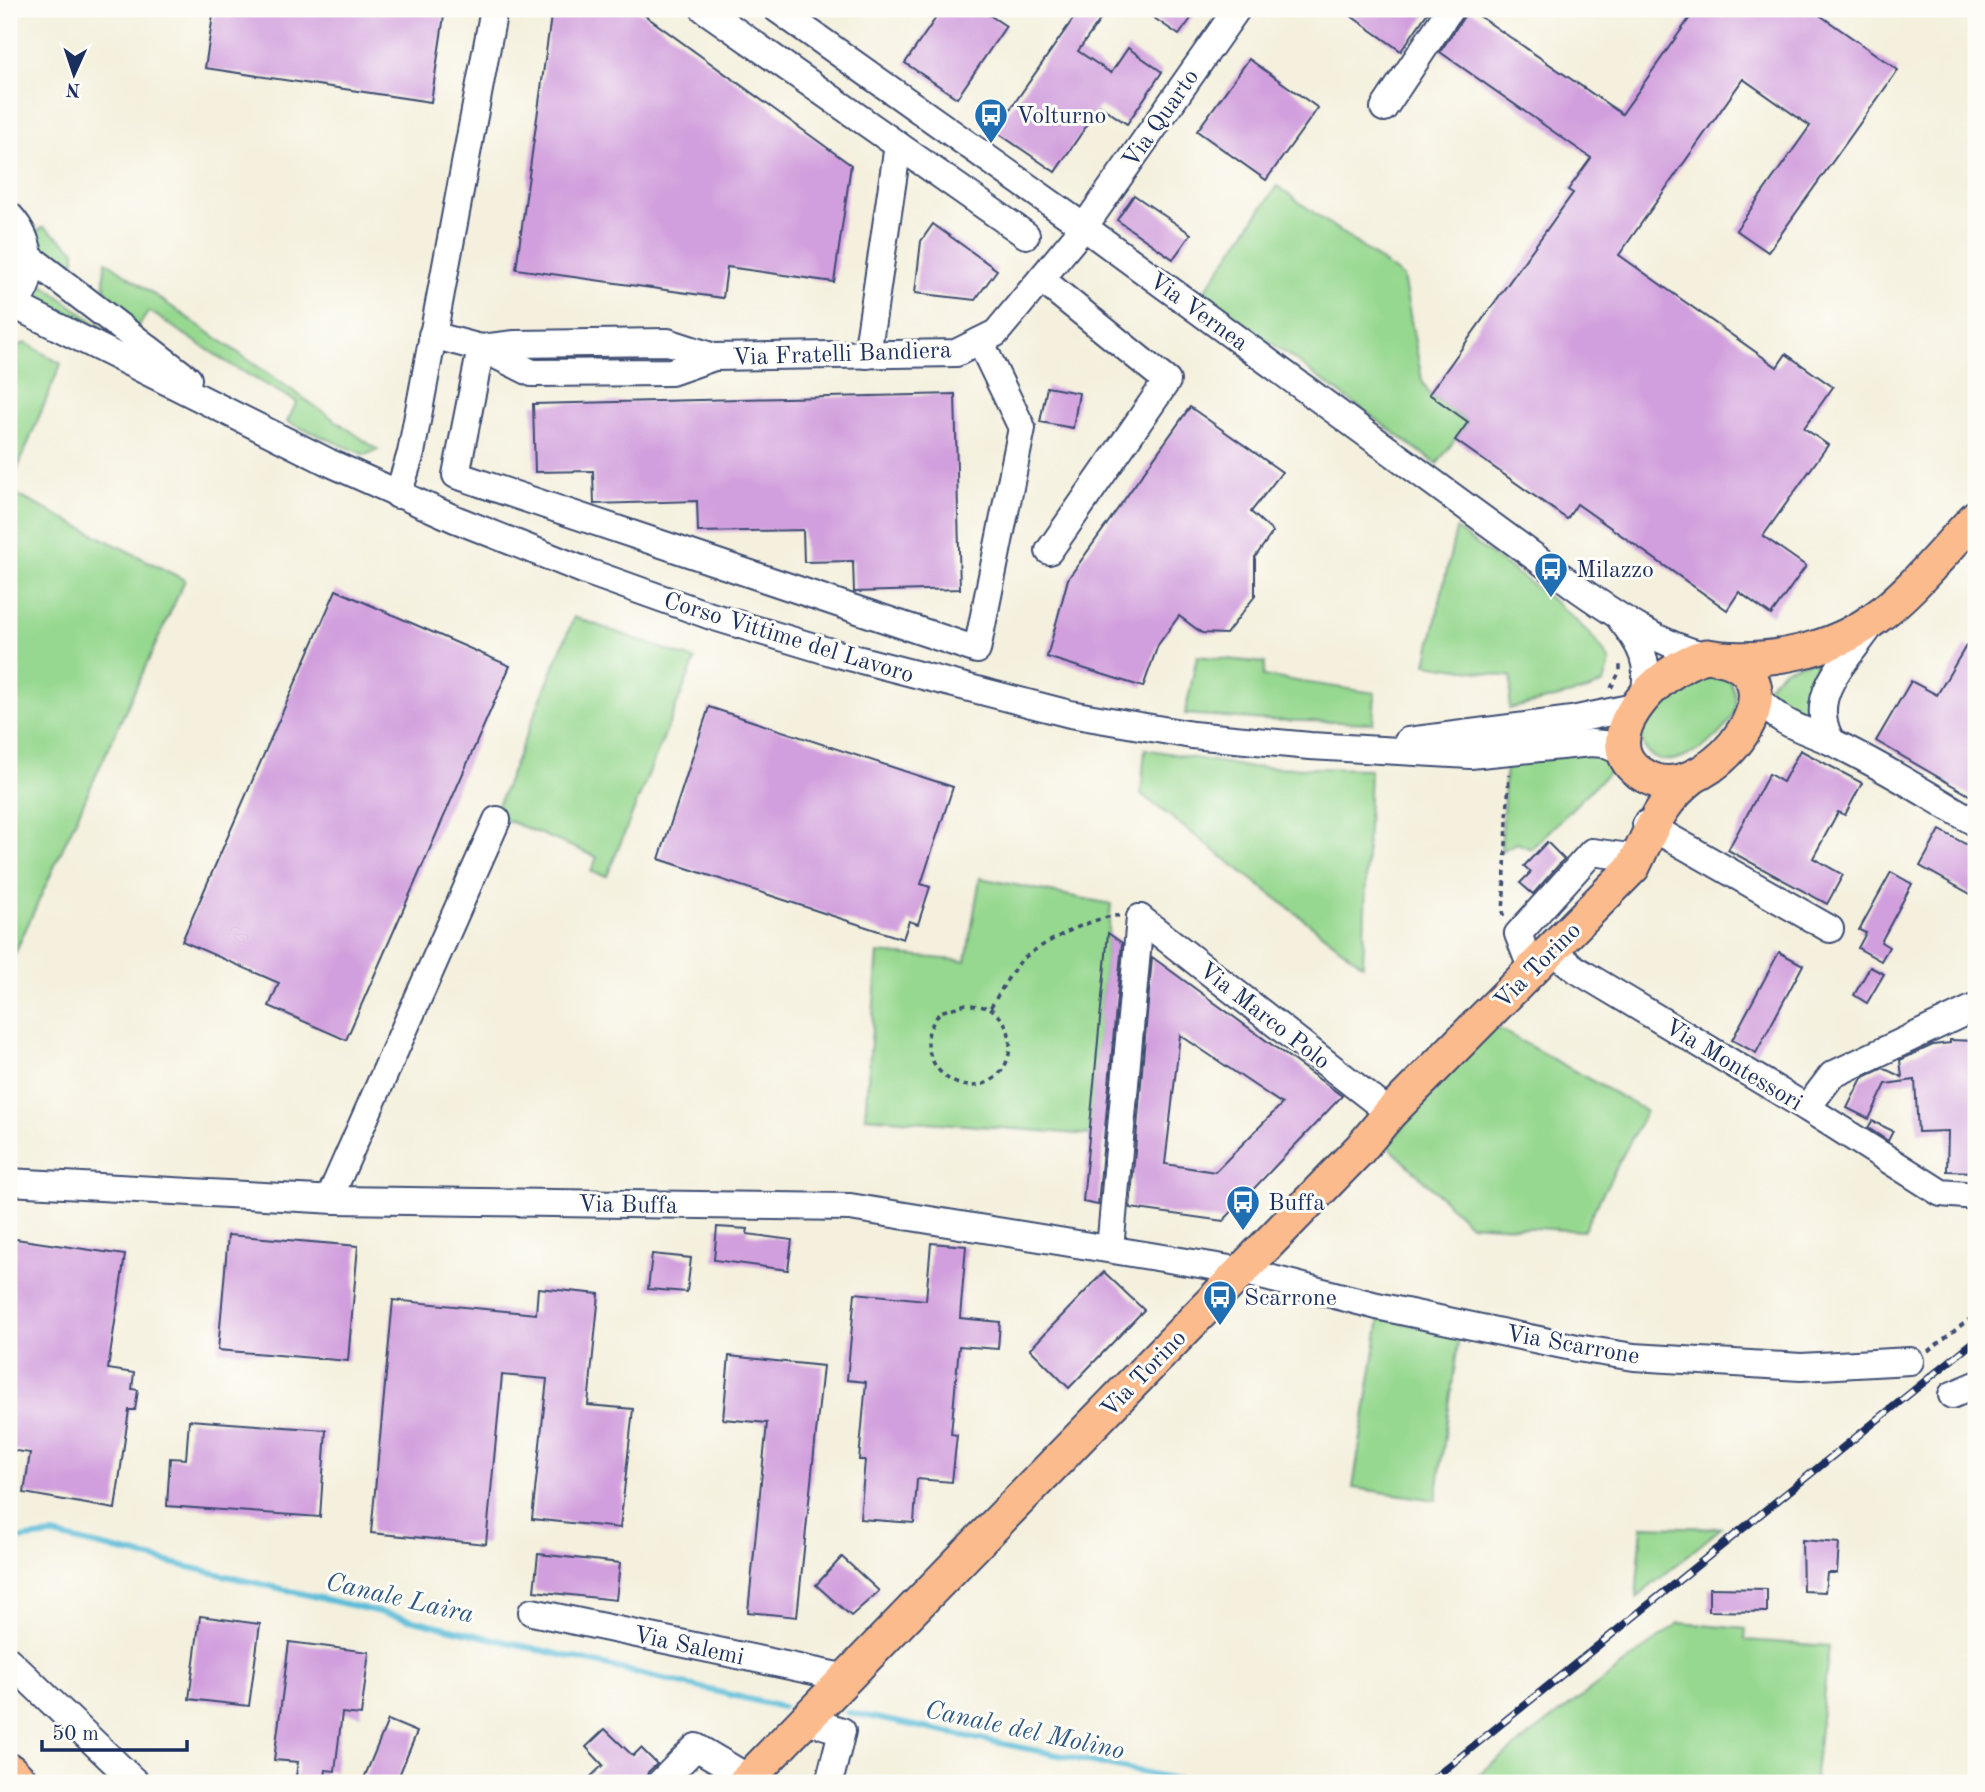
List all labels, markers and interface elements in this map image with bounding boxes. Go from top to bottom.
north arrow [38,38,108,108]
street label: Via Quarto [1119,66,1204,173]
text: N [65,79,81,98]
bus stop icon: Volturno [972,96,1010,145]
place label: Volturno [1016,105,1107,129]
street label: Via Vernea [1144,269,1252,356]
street label: Via Fratelli Bandiera [732,339,952,371]
bus stop icon: Milazzo [1532,550,1570,599]
place label: Milazzo [1576,559,1654,583]
street label: Corso Vittime del Lavoro [661,589,916,688]
street label: Via Torino [1491,919,1586,1014]
street label: Via Marco Polo [1194,958,1334,1075]
street label: Via Montessori [1660,1015,1806,1116]
bus stop icon: Buffa [1224,1183,1262,1232]
place label: Buffa [1268,1192,1325,1216]
street label: Via Buffa [578,1193,678,1219]
bus stop icon: Scarrone [1201,1278,1239,1327]
place label: Scarrone [1244,1287,1337,1311]
street label: Via Scarrone [1504,1322,1641,1370]
street label: Via Torino [1097,1326,1192,1423]
water label: Canale Laira [323,1569,476,1629]
street label: Via Salemi [631,1624,746,1670]
water label: Canale del Molino [922,1697,1127,1765]
scale bar [42,1708,187,1752]
text: 50 m [52,1724,99,1745]

